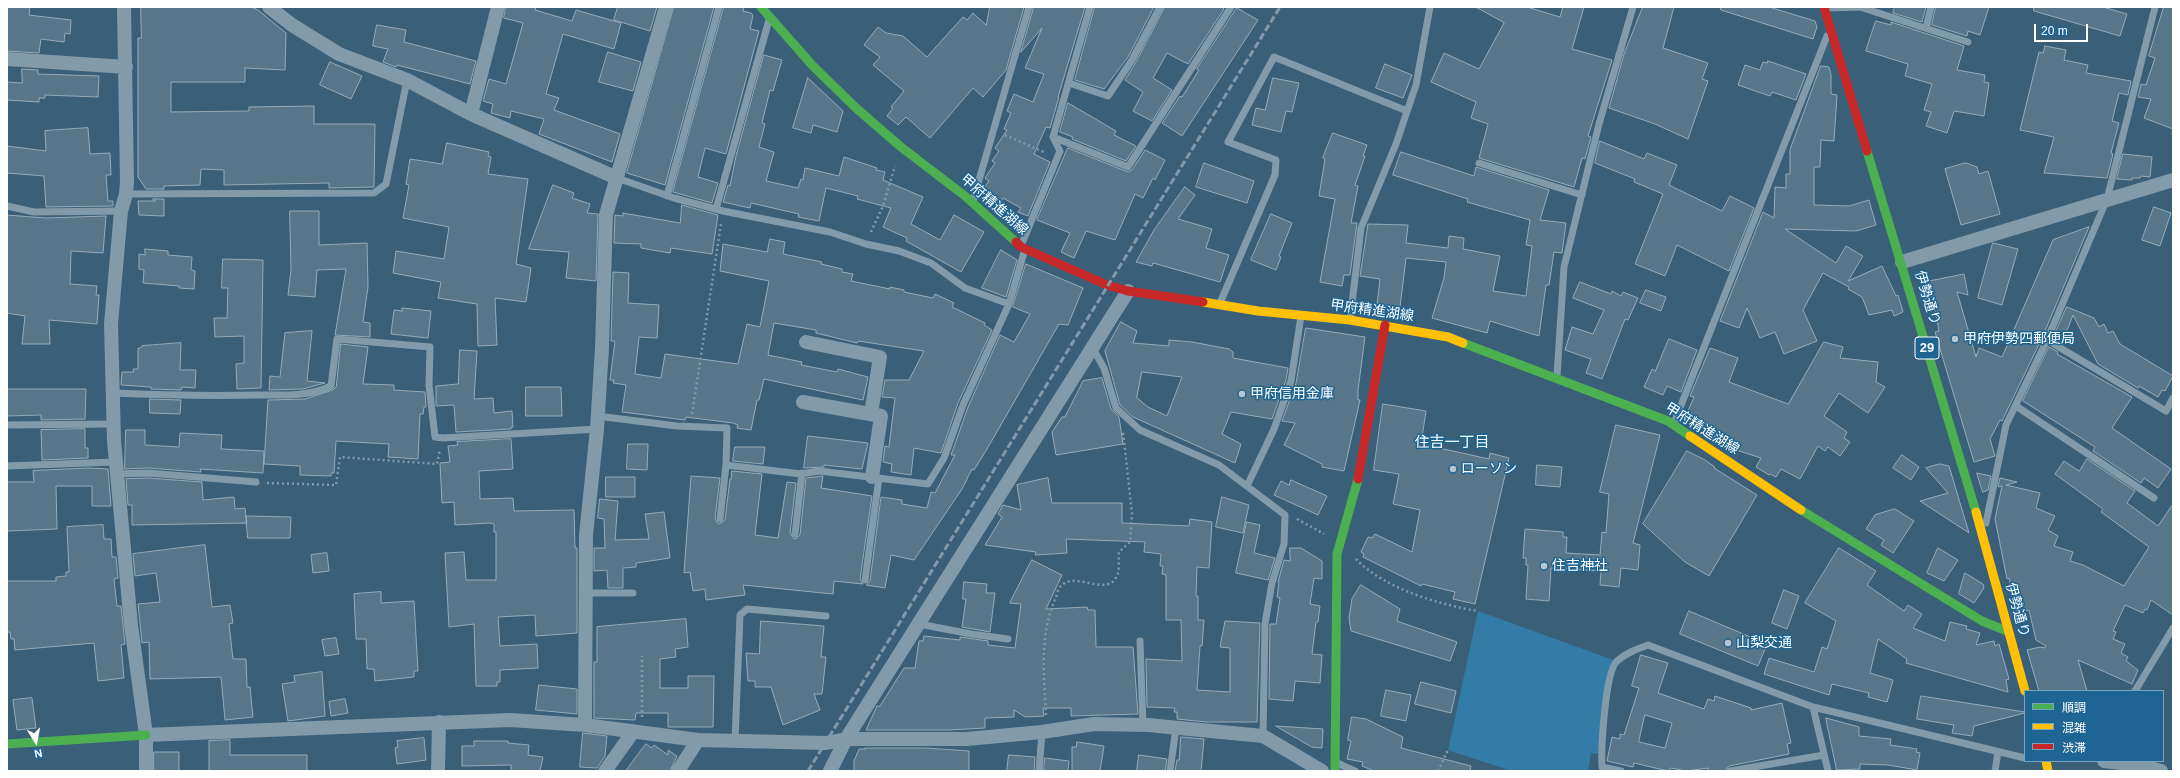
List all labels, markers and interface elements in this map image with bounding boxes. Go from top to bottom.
scale bar [2036,16,2090,42]
text: 20 m [2041,24,2068,38]
street label: 甲府精進湖線 [957,171,1031,239]
street label: 伊勢通り [1911,269,1943,327]
street label: 甲府精進湖線 [1329,297,1415,325]
place label: 甲府伊勢四郵便局 [1963,331,2075,347]
marker: 甲府伊勢四郵便局 [1950,334,1960,344]
road number: 29 [1915,337,1939,359]
place label: 甲府信用金庫 [1250,386,1334,402]
marker: 甲府信用金庫 [1237,389,1247,399]
street label: 甲府精進湖線 [1662,400,1742,458]
district label: 住吉一丁目 [1415,434,1489,452]
place label: ローソン [1461,461,1517,477]
marker: ローソン [1448,464,1458,474]
place label: 住吉神社 [1552,558,1608,574]
marker: 住吉神社 [1539,561,1549,571]
street label: 伊勢通り [2002,581,2032,639]
place label: 山梨交通 [1736,635,1792,651]
marker: 山梨交通 [1723,638,1733,648]
legend [2024,690,2164,762]
text: 順調 [2062,701,2086,715]
text: 混雑 [2062,721,2086,735]
north arrow [16,722,56,762]
text: 渋滞 [2062,741,2086,755]
text: N [33,747,43,760]

